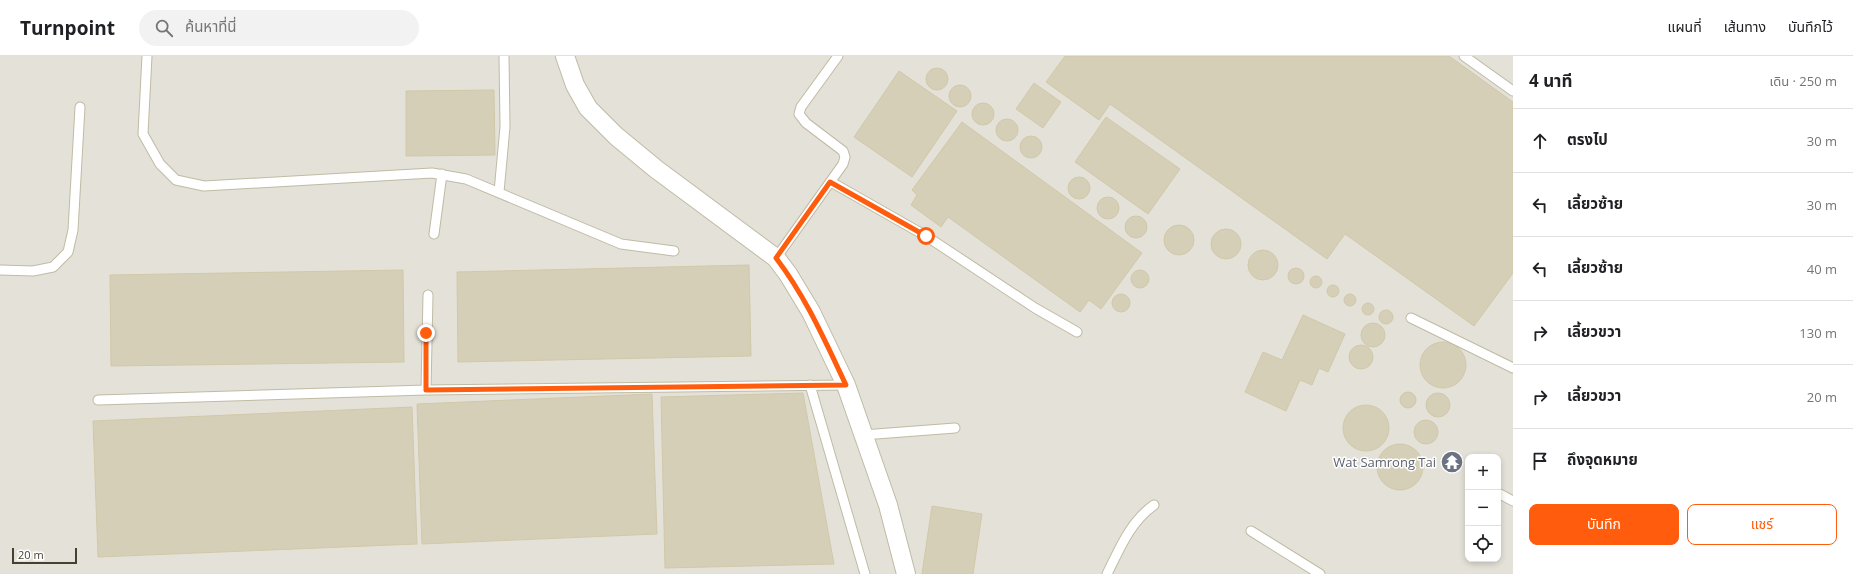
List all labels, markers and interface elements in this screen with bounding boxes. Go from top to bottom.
search box [139,10,419,46]
text: Turnpoint [20,15,115,41]
text: ค้นหาที่นี่ [185,16,237,36]
icon: search [153,17,175,39]
text: แผนที่ [1668,17,1702,36]
text: เส้นทาง [1724,17,1766,36]
text: บันทึกไว้ [1788,17,1833,36]
text: 4 นาที [1529,69,1572,92]
text: เดิน · 250 m [1769,72,1837,90]
text: ตรงไป [1567,129,1608,149]
icon: ahead [1529,130,1551,152]
text: 30 m [1807,132,1837,150]
text: เลี้ยวซ้าย [1567,193,1623,213]
icon: left [1529,194,1551,216]
text: 30 m [1807,196,1837,214]
route start [917,227,935,245]
text: เลี้ยวซ้าย [1567,257,1623,277]
icon: left [1529,258,1551,280]
text: 40 m [1807,260,1837,278]
text: เลี้ยวขวา [1567,321,1621,341]
icon: right [1529,322,1551,344]
route end [417,324,435,342]
text: 130 m [1799,324,1837,342]
text: เลี้ยวขวา [1567,385,1621,405]
icon: right [1529,386,1551,408]
text: 20 m [1807,388,1837,406]
temple icon: Wat Samrong Tai [1439,449,1465,475]
text: ถึงจุดหมาย [1567,449,1638,469]
icon: arrive [1529,450,1551,472]
place label: Wat Samrong Tai [1333,453,1436,471]
map controls [1465,454,1501,562]
button: + [1465,454,1501,490]
button: − [1465,490,1501,526]
button: บันทึก [1529,504,1679,545]
button: แชร์ [1687,504,1837,545]
button: locate [1465,526,1501,562]
scale bar [12,546,77,565]
text: 20 m [18,547,44,562]

